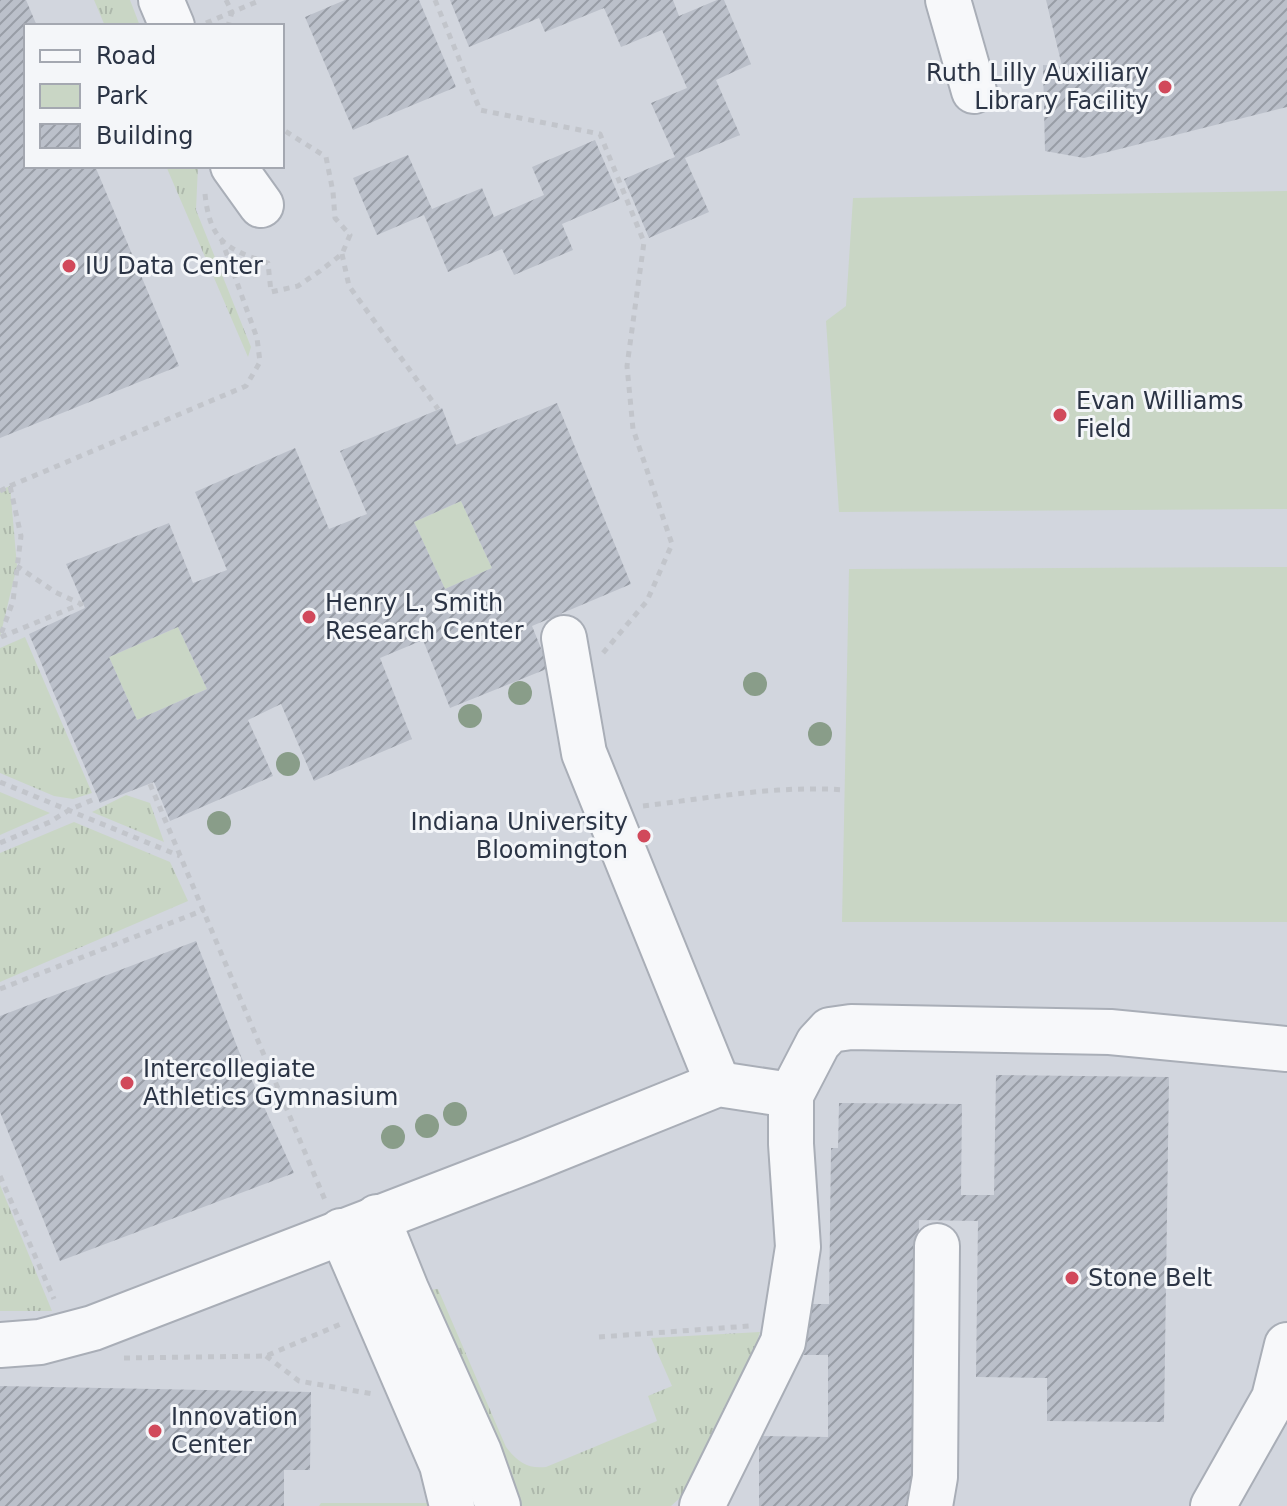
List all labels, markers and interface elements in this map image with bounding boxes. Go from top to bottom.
legend [24,24,284,168]
text: Road [96,42,156,70]
place label: Ruth Lilly Auxiliary Library Facility [926,59,1149,115]
marker: Ruth Lilly Auxiliary Library Facility [1156,78,1174,96]
text: Park [96,82,148,110]
text: Building [96,122,193,150]
place label: IU Data Center [85,252,263,280]
marker: IU Data Center [60,257,78,275]
place label: Evan Williams Field [1076,387,1243,443]
marker: Evan Williams Field [1051,406,1069,424]
place label: Henry L. Smith Research Center [325,589,524,645]
marker: Henry L. Smith Research Center [300,608,318,626]
place label: Indiana University Bloomington [410,808,628,864]
marker: Indiana University Bloomington [635,827,653,845]
place label: Intercollegiate Athletics Gymnasium [143,1055,398,1111]
marker: Intercollegiate Athletics Gymnasium [118,1074,136,1092]
place label: Stone Belt [1088,1264,1212,1292]
marker: Stone Belt [1063,1269,1081,1287]
place label: Innovation Center [171,1403,298,1459]
marker: Innovation Center [146,1422,164,1440]

